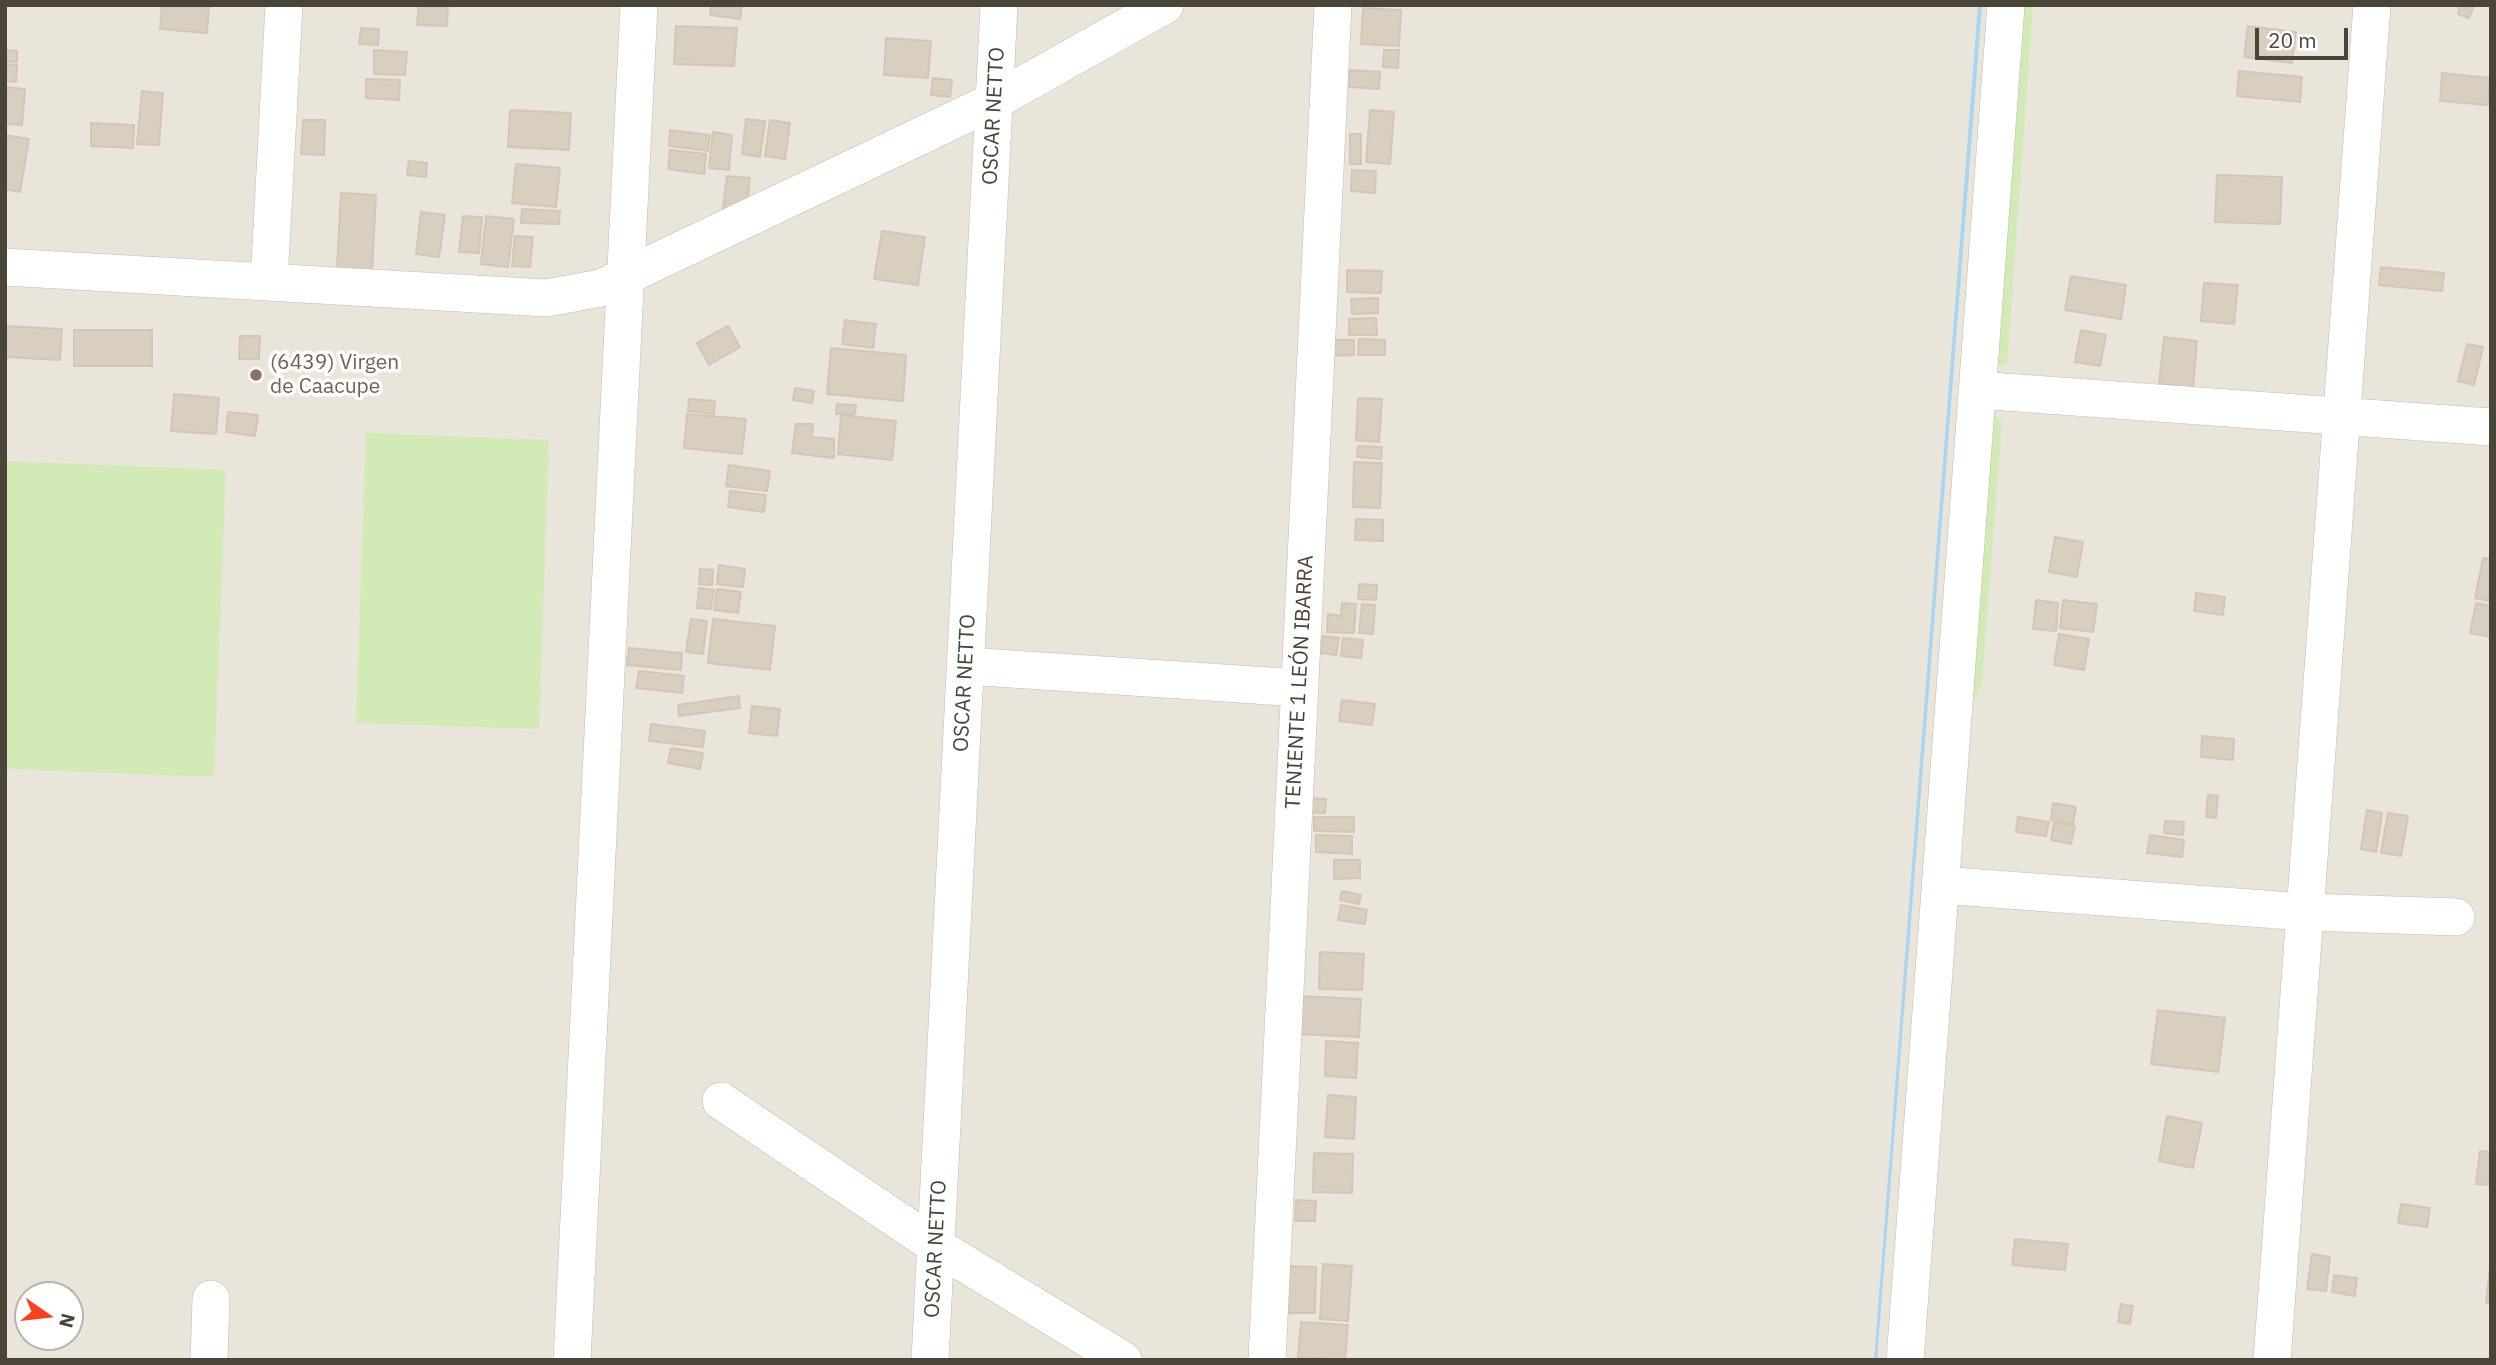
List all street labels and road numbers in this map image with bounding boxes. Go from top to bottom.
street label: OSCAR NETTO [978,46,1010,186]
street label: TENIENTE 1 LEÓN IBARRA [1281,554,1319,810]
street label: OSCAR NETTO [949,613,981,753]
street label: OSCAR NETTO [920,1179,952,1319]

